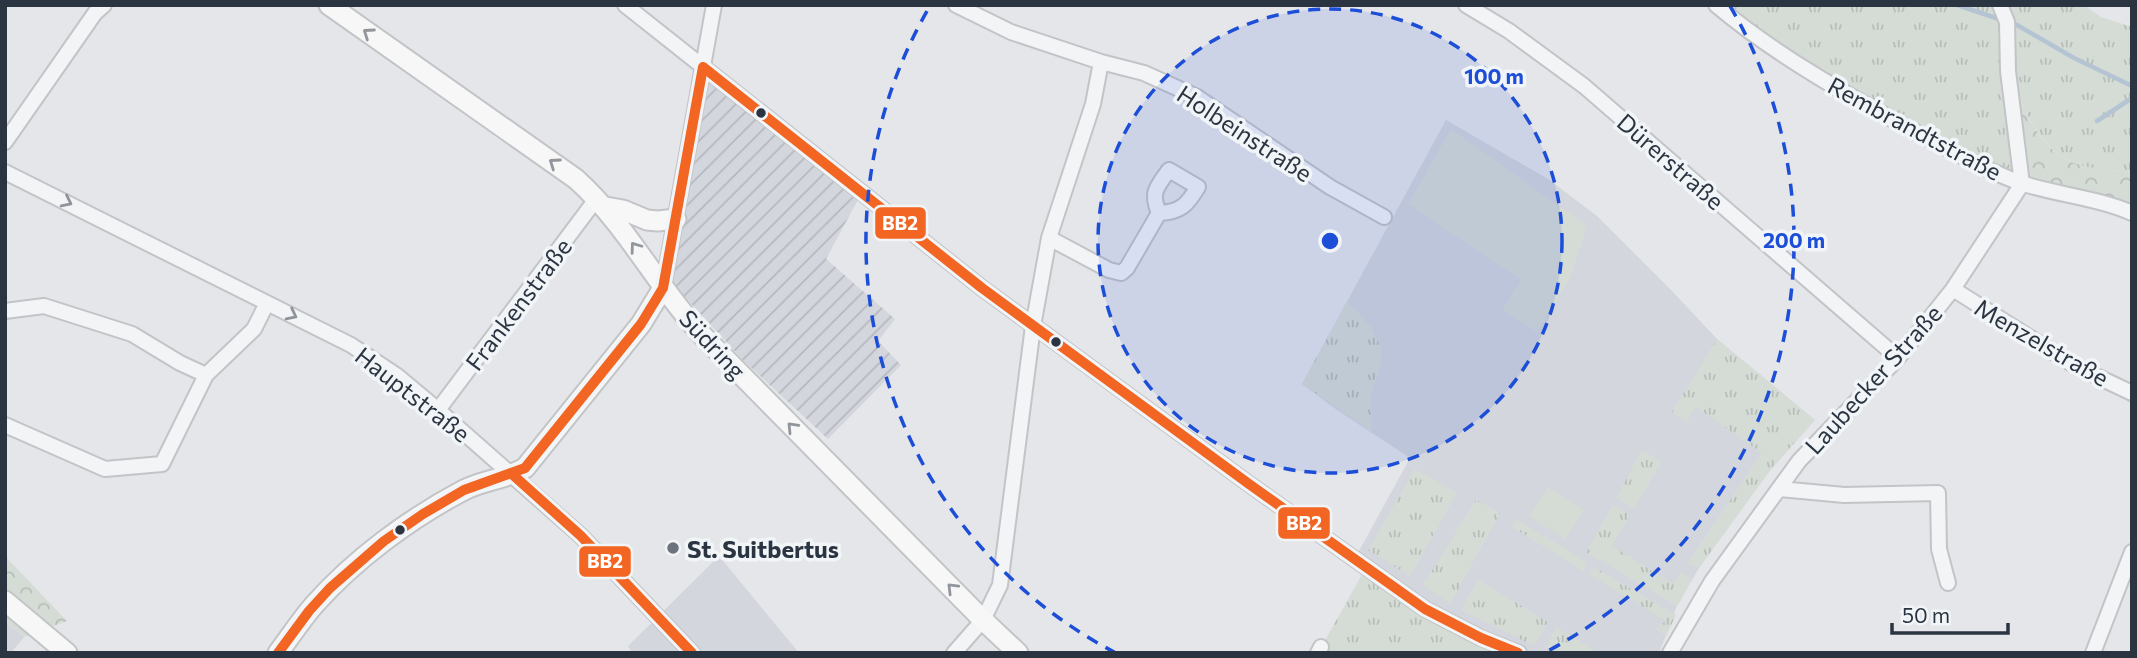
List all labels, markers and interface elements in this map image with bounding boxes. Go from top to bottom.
one-way arrow [363,29,376,41]
text: 100 m [1464,63,1524,88]
street label: Rembrandtstraße [1823,70,2007,186]
street label: Holbeinstraße [1172,79,1318,187]
unlabelled marker [754,106,768,120]
street label: Dürerstraße [1612,107,1730,215]
one-way arrow [549,159,562,171]
one-way arrow [60,193,72,207]
line badge: BB2 [874,206,927,240]
text: BB2 [882,211,918,234]
text: 200 m [1763,227,1825,252]
centre of rings [1318,229,1342,253]
street label: Frankenstraße [459,232,577,376]
one-way arrow [631,242,643,255]
street label: Menzelstraße [1970,292,2114,392]
street label: Laubecker Straße [1798,299,1948,459]
street label: Südring [674,303,752,385]
one-way arrow [285,307,297,320]
unlabelled marker [1049,335,1063,349]
street label: Hauptstraße [350,340,476,448]
one-way arrow [787,422,800,435]
line badge: BB2 [1277,506,1331,540]
text: BB2 [1286,511,1322,534]
unlabelled marker [393,523,407,537]
place label: St. Suitbertus [687,534,839,563]
marker: St. Suitbertus [665,540,681,556]
line badge: BB2 [578,545,632,578]
text: BB2 [587,549,623,572]
one-way arrow [947,584,960,597]
scale bar [1892,592,2008,636]
text: 50 m [1902,602,1950,627]

